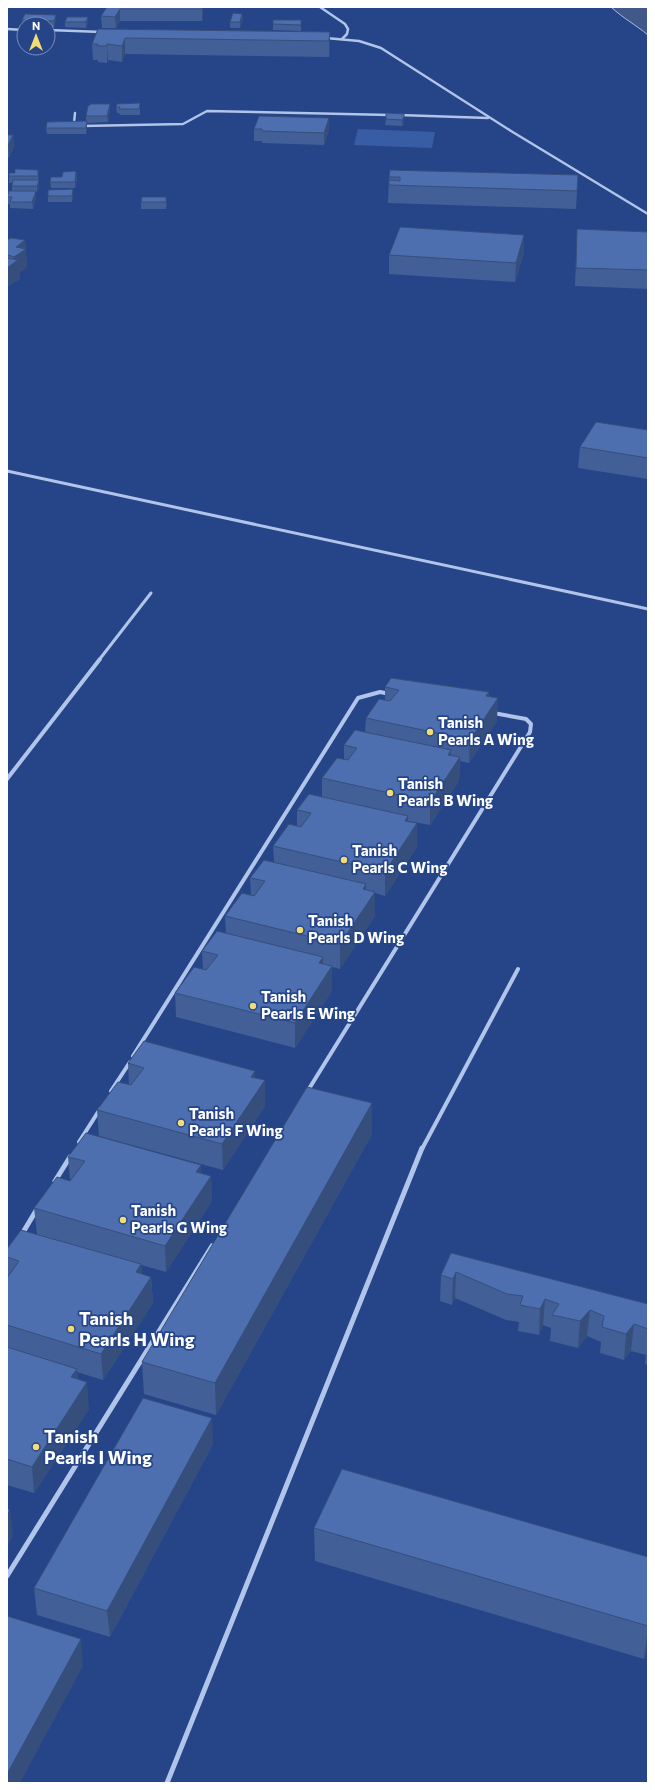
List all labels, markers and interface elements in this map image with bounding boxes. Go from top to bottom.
north arrow [16,16,56,56]
text: N [32,19,40,32]
place label: Tanish Pearls A Wing [438,713,534,748]
marker: Tanish Pearls A Wing [425,727,435,737]
place label: Tanish Pearls B Wing [398,774,493,809]
marker: Tanish Pearls B Wing [385,788,395,798]
place label: Tanish Pearls C Wing [352,841,447,876]
marker: Tanish Pearls C Wing [339,855,349,865]
place label: Tanish Pearls D Wing [308,911,404,946]
marker: Tanish Pearls D Wing [295,925,305,935]
place label: Tanish Pearls E Wing [261,987,355,1022]
marker: Tanish Pearls E Wing [248,1001,258,1011]
place label: Tanish Pearls F Wing [189,1104,283,1139]
marker: Tanish Pearls F Wing [176,1118,186,1128]
place label: Tanish Pearls G Wing [131,1201,227,1236]
marker: Tanish Pearls G Wing [118,1215,128,1225]
place label: Tanish Pearls H Wing [79,1307,195,1350]
marker: Tanish Pearls H Wing [66,1324,76,1334]
place label: Tanish Pearls I Wing [44,1425,152,1468]
marker: Tanish Pearls I Wing [31,1442,41,1452]

